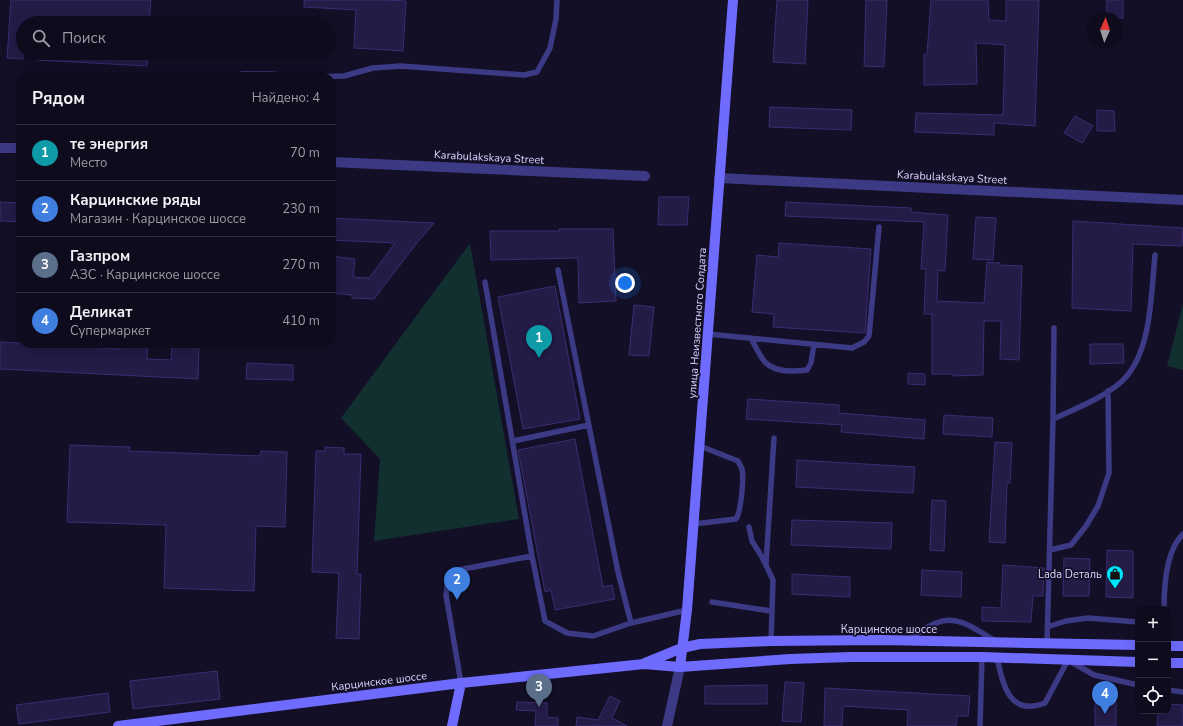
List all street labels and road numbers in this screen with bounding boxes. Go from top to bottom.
street label: Karabulakskaya Street [434,147,545,168]
street label: Karabulakskaya Street [897,167,1008,188]
street label: улица Неизвестного Солдата [685,247,710,399]
street label: Карцинское шоссе [841,622,937,637]
street label: Карцинское шоссе [330,668,428,695]

